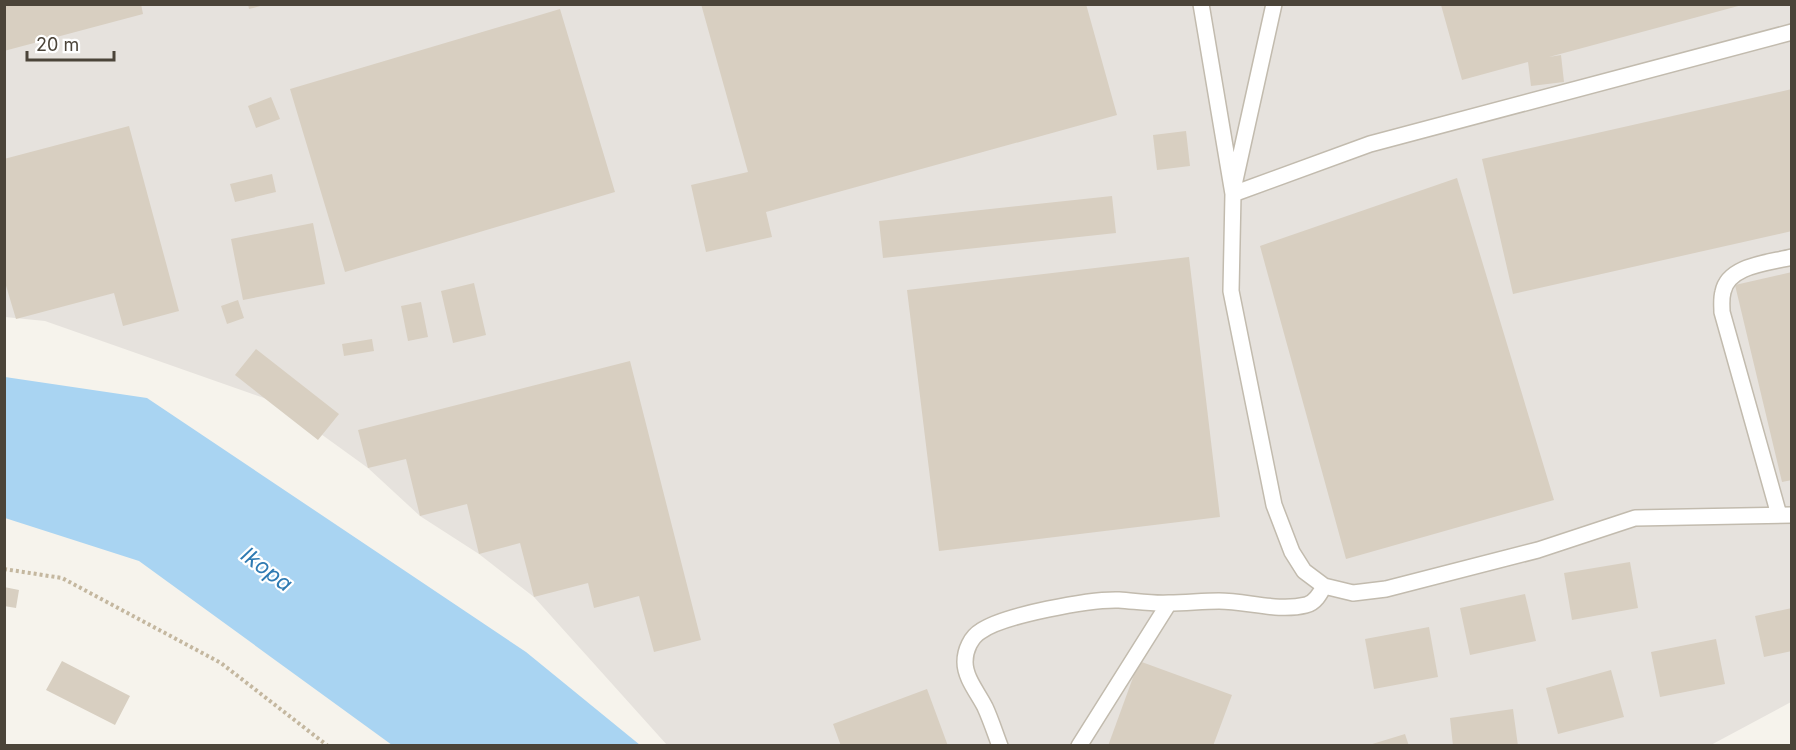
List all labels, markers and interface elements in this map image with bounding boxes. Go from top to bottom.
scale bar [27,24,114,62]
text: 20 m [36,34,79,55]
water label: Ikopa [236,541,298,597]

